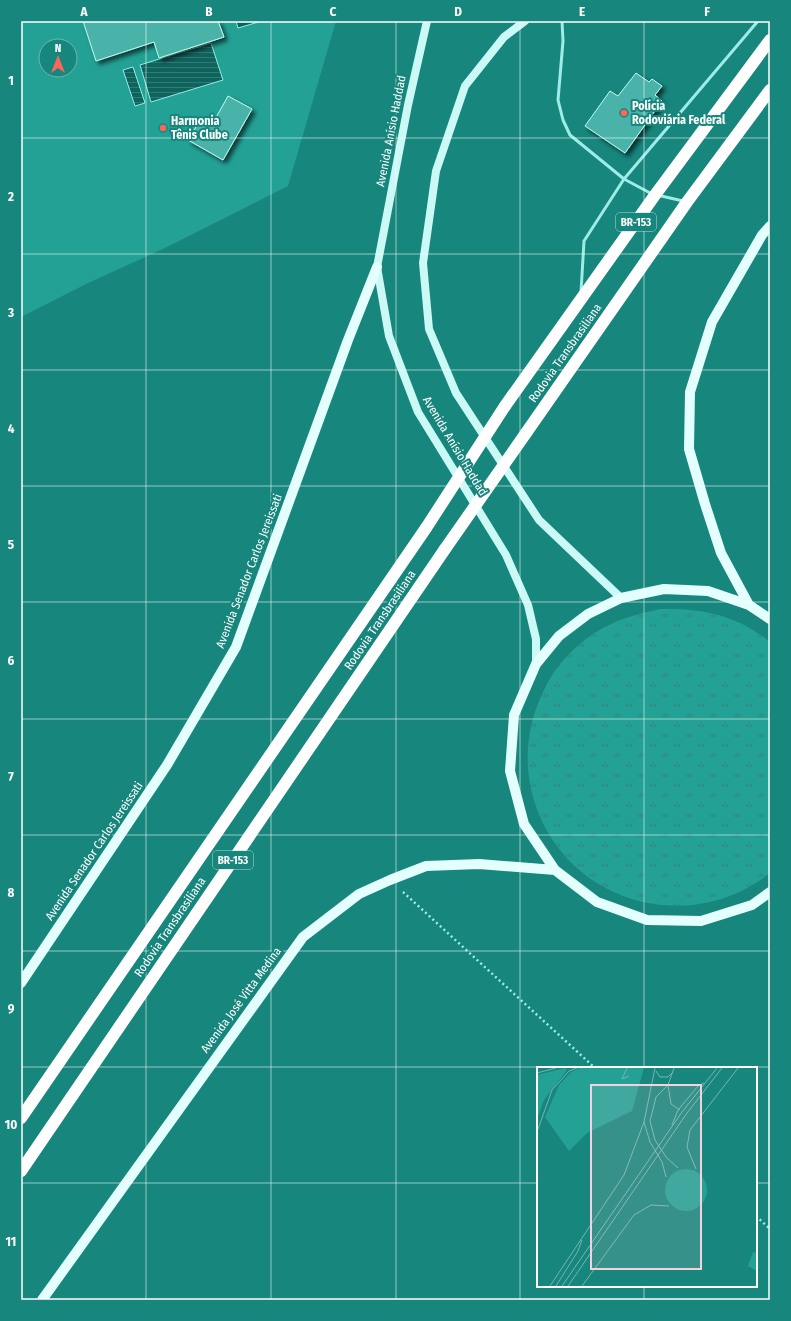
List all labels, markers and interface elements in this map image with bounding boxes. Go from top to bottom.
text: A [79,4,88,19]
text: B [205,4,213,19]
text: C [330,4,337,19]
text: D [454,4,462,19]
text: E [579,4,585,19]
text: F [704,4,710,19]
north arrow [38,38,78,78]
text: N [55,42,61,55]
text: 1 [8,73,14,88]
street label: Avenida Anísio Haddad [373,74,409,188]
place label: Polícia Rodoviária Federal [632,99,726,127]
marker: Polícia Rodoviária Federal [619,108,629,118]
place label: Harmonia Tênis Clube [171,114,228,142]
marker: Harmonia Tênis Clube [158,123,168,133]
text: 2 [7,189,14,204]
road number: BR-153 [616,213,656,231]
street label: Rodovia Transbrasiliana [526,301,604,405]
text: 3 [7,305,14,320]
street label: Avenida Anísio Haddad [420,394,490,498]
text: 4 [8,421,15,436]
street label: Avenida Senador Carlos Jereissati [213,492,285,650]
text: 5 [8,537,14,552]
street label: Rodovia Transbrasiliana [341,567,419,672]
text: 6 [8,653,15,668]
text: 7 [8,769,14,784]
street label: Avenida Senador Carlos Jereissati [42,779,146,923]
road number: BR-153 [213,851,253,869]
street label: Rodovia Transbrasiliana [131,874,209,979]
text: 8 [8,885,15,900]
street label: Avenida José Vitta Medina [198,944,284,1056]
text: 9 [8,1001,15,1016]
inset map [537,1067,757,1287]
text: 10 [5,1117,17,1132]
text: 11 [6,1234,16,1249]

